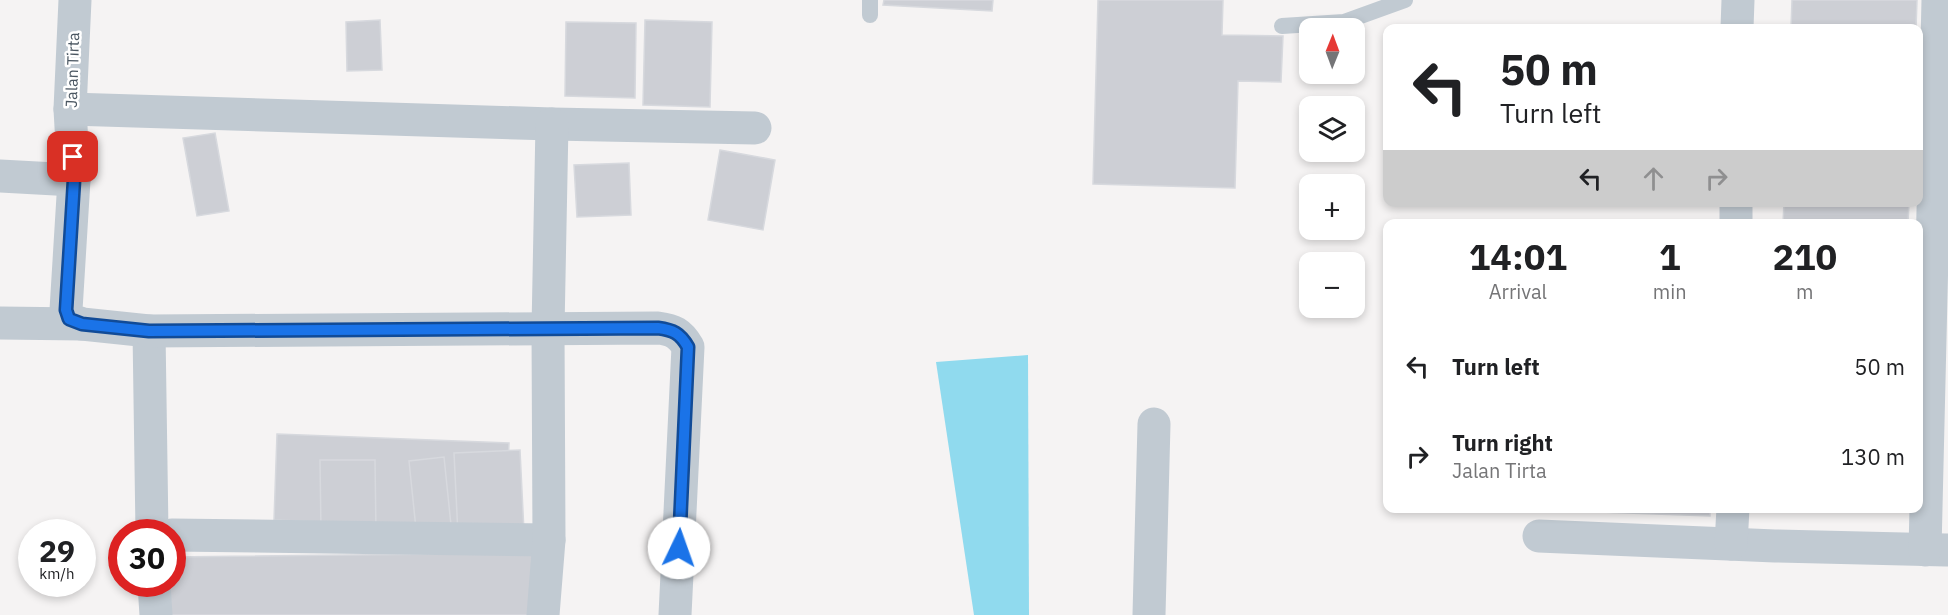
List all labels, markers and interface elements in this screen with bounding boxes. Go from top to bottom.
north arrow [1299,18,1365,84]
map controls [1299,18,1365,318]
street label: Jalan Tirta [61,31,83,108]
text: 50 m [1500,42,1598,97]
icon: left [1401,48,1479,126]
text: Turn left [1500,95,1601,130]
button: layers [1299,96,1365,162]
pin [47,131,98,182]
icon: arrive [56,140,89,173]
icon: left [1574,162,1607,195]
icon: ahead [1637,162,1670,195]
icon: right [1700,162,1733,195]
button: + [1299,174,1365,240]
text: 14:01 [1469,233,1567,280]
text: 1 [1659,233,1681,280]
text: 210 [1772,233,1837,280]
button: − [1299,252,1365,318]
text: Arrival [1489,278,1547,305]
text: min [1653,278,1687,305]
text: m [1796,278,1814,305]
icon: left [1401,350,1434,383]
text: Turn left [1452,352,1540,381]
text: 50 m [1854,352,1905,381]
text: Turn right [1452,428,1553,457]
icon: right [1401,440,1434,473]
text: 130 m [1841,442,1905,471]
text: Jalan Tirta [1452,457,1547,484]
position arrow [647,516,711,580]
speed limit sign: 30 [108,519,186,597]
text: 29 [39,531,75,570]
text: km/h [39,564,75,583]

